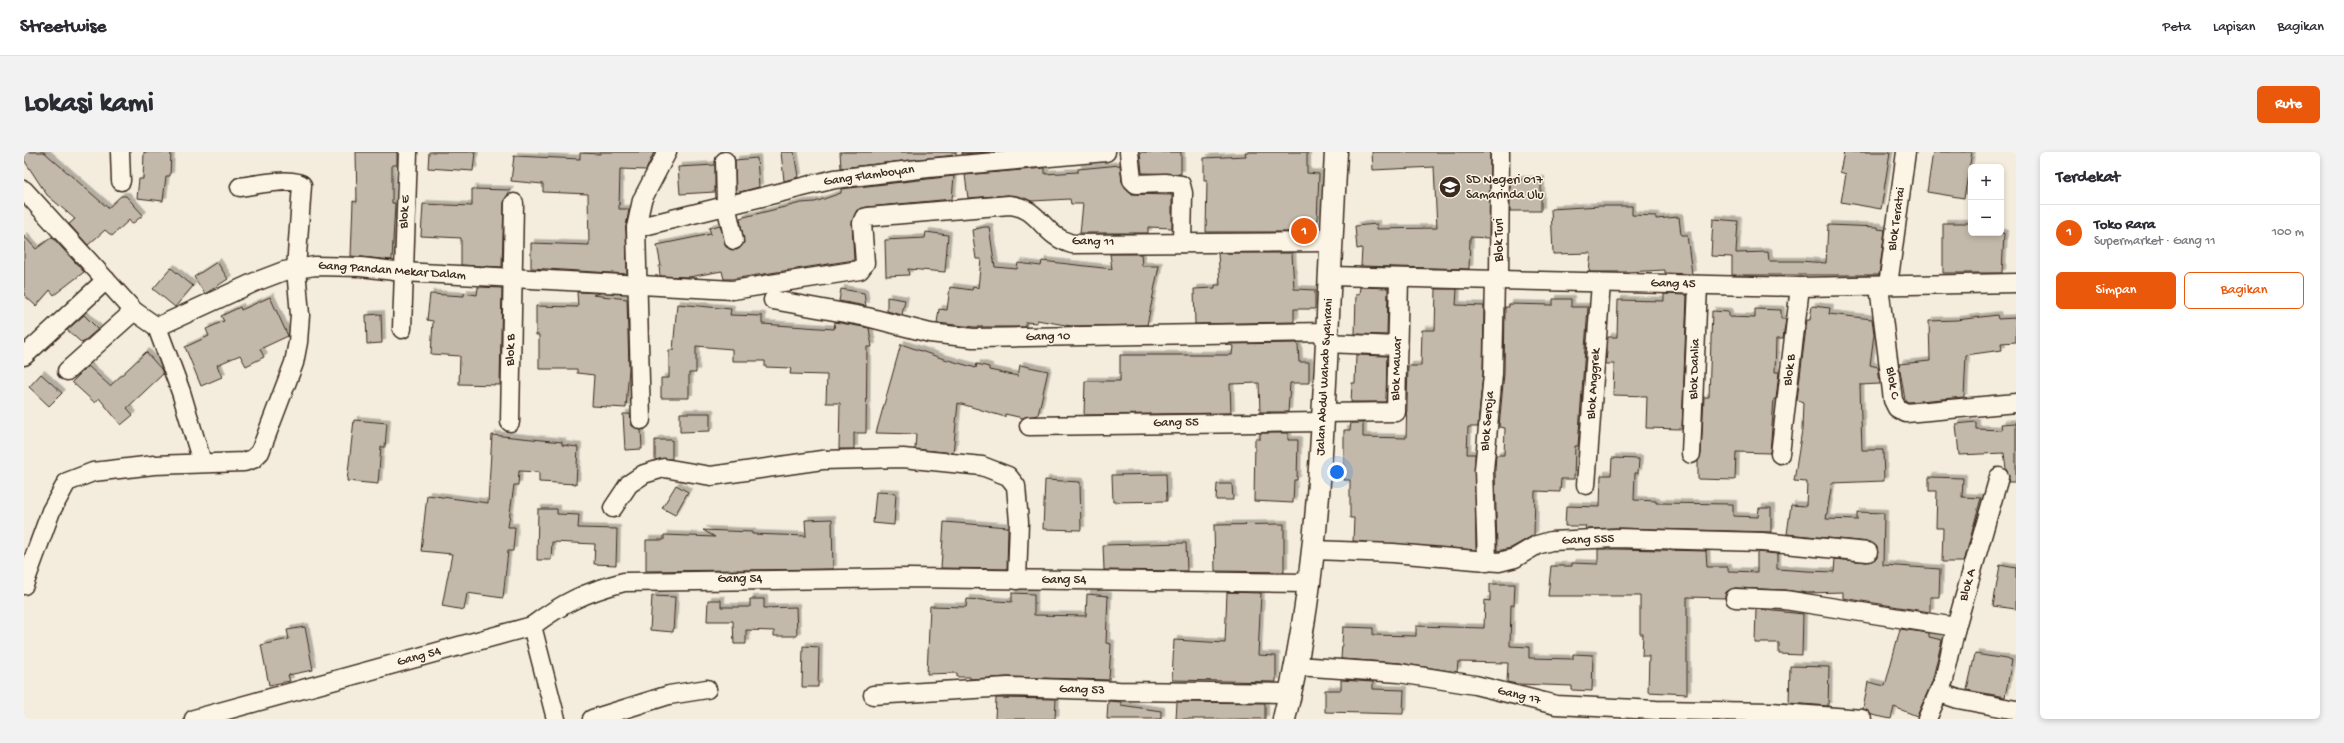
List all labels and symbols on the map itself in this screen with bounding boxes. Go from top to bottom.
street label: Gang Flamboyan [823,162,916,190]
place label: SD Negeri 017 Samarinda Ulu [1466,173,1544,203]
school or university icon: SD Negeri 017 Samarinda Ulu [1437,174,1463,200]
street label: Blok Teratai [1885,186,1909,253]
street label: Blok E [397,194,413,230]
pin: 1 [1291,216,1317,246]
street label: Blok Turi [1492,218,1507,263]
street label: Gang 11 [1071,234,1115,250]
street label: Gang Pandan Mekar Dalam [318,258,466,284]
street label: Gang 45 [1650,276,1696,292]
street label: Jalan Abdul Wahab Syahrani [1313,298,1337,456]
street label: Gang 10 [1026,329,1071,345]
street label: Blok B [503,334,519,367]
street label: Blok Mawar [1388,336,1406,402]
street label: Blok Dahlia [1686,338,1704,401]
street label: Blok Anggrek [1584,347,1604,421]
street label: Blok B [1780,353,1799,388]
street label: Blok C [1882,365,1902,401]
street label: Blok Seroja [1478,390,1498,453]
street label: Gang 55 [1153,415,1199,431]
your location [1327,462,1347,482]
street label: Gang 555 [1561,532,1615,548]
street label: Blok A [1956,566,1980,604]
street label: Gang 54 [717,572,763,587]
street label: Gang 54 [1041,573,1087,588]
street label: Gang 54 [395,644,443,670]
street label: Gang 53 [1059,682,1105,698]
street label: Gang 17 [1496,683,1543,709]

